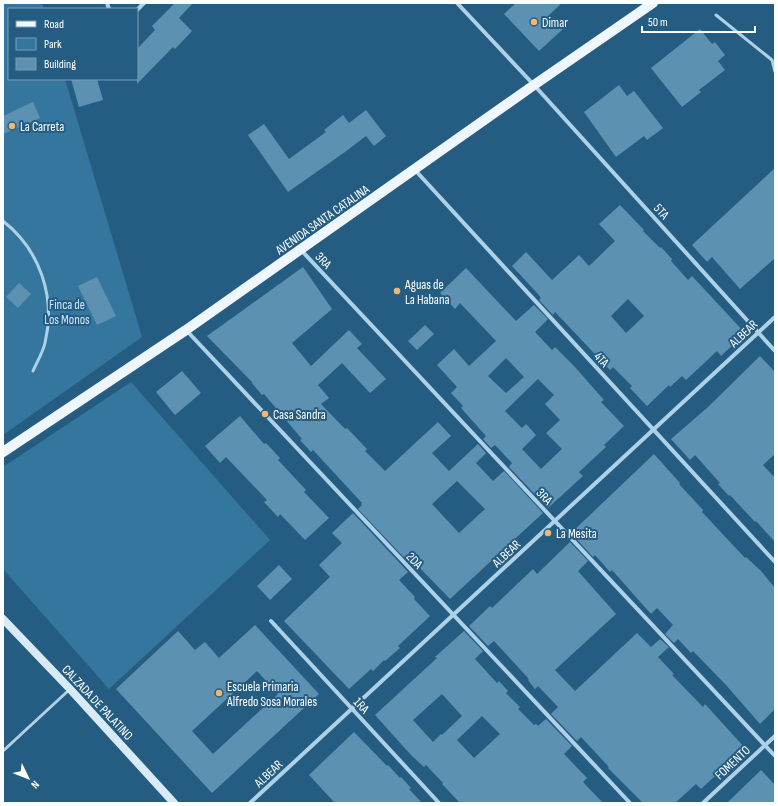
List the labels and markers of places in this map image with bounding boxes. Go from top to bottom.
place label: Dimar [542,15,568,31]
marker: Dimar [529,17,539,27]
place label: La Carreta [20,119,64,135]
marker: La Carreta [7,121,17,131]
place label: Aguas de La Habana [404,277,449,308]
marker: Aguas de La Habana [392,286,402,296]
place label: Casa Sandra [273,407,326,423]
marker: Casa Sandra [260,409,270,419]
place label: La Mesita [556,526,597,542]
marker: La Mesita [543,528,553,538]
place label: Escuela Primaria Alfredo Sosa Morales [226,679,317,710]
marker: Escuela Primaria Alfredo Sosa Morales [214,688,224,698]

